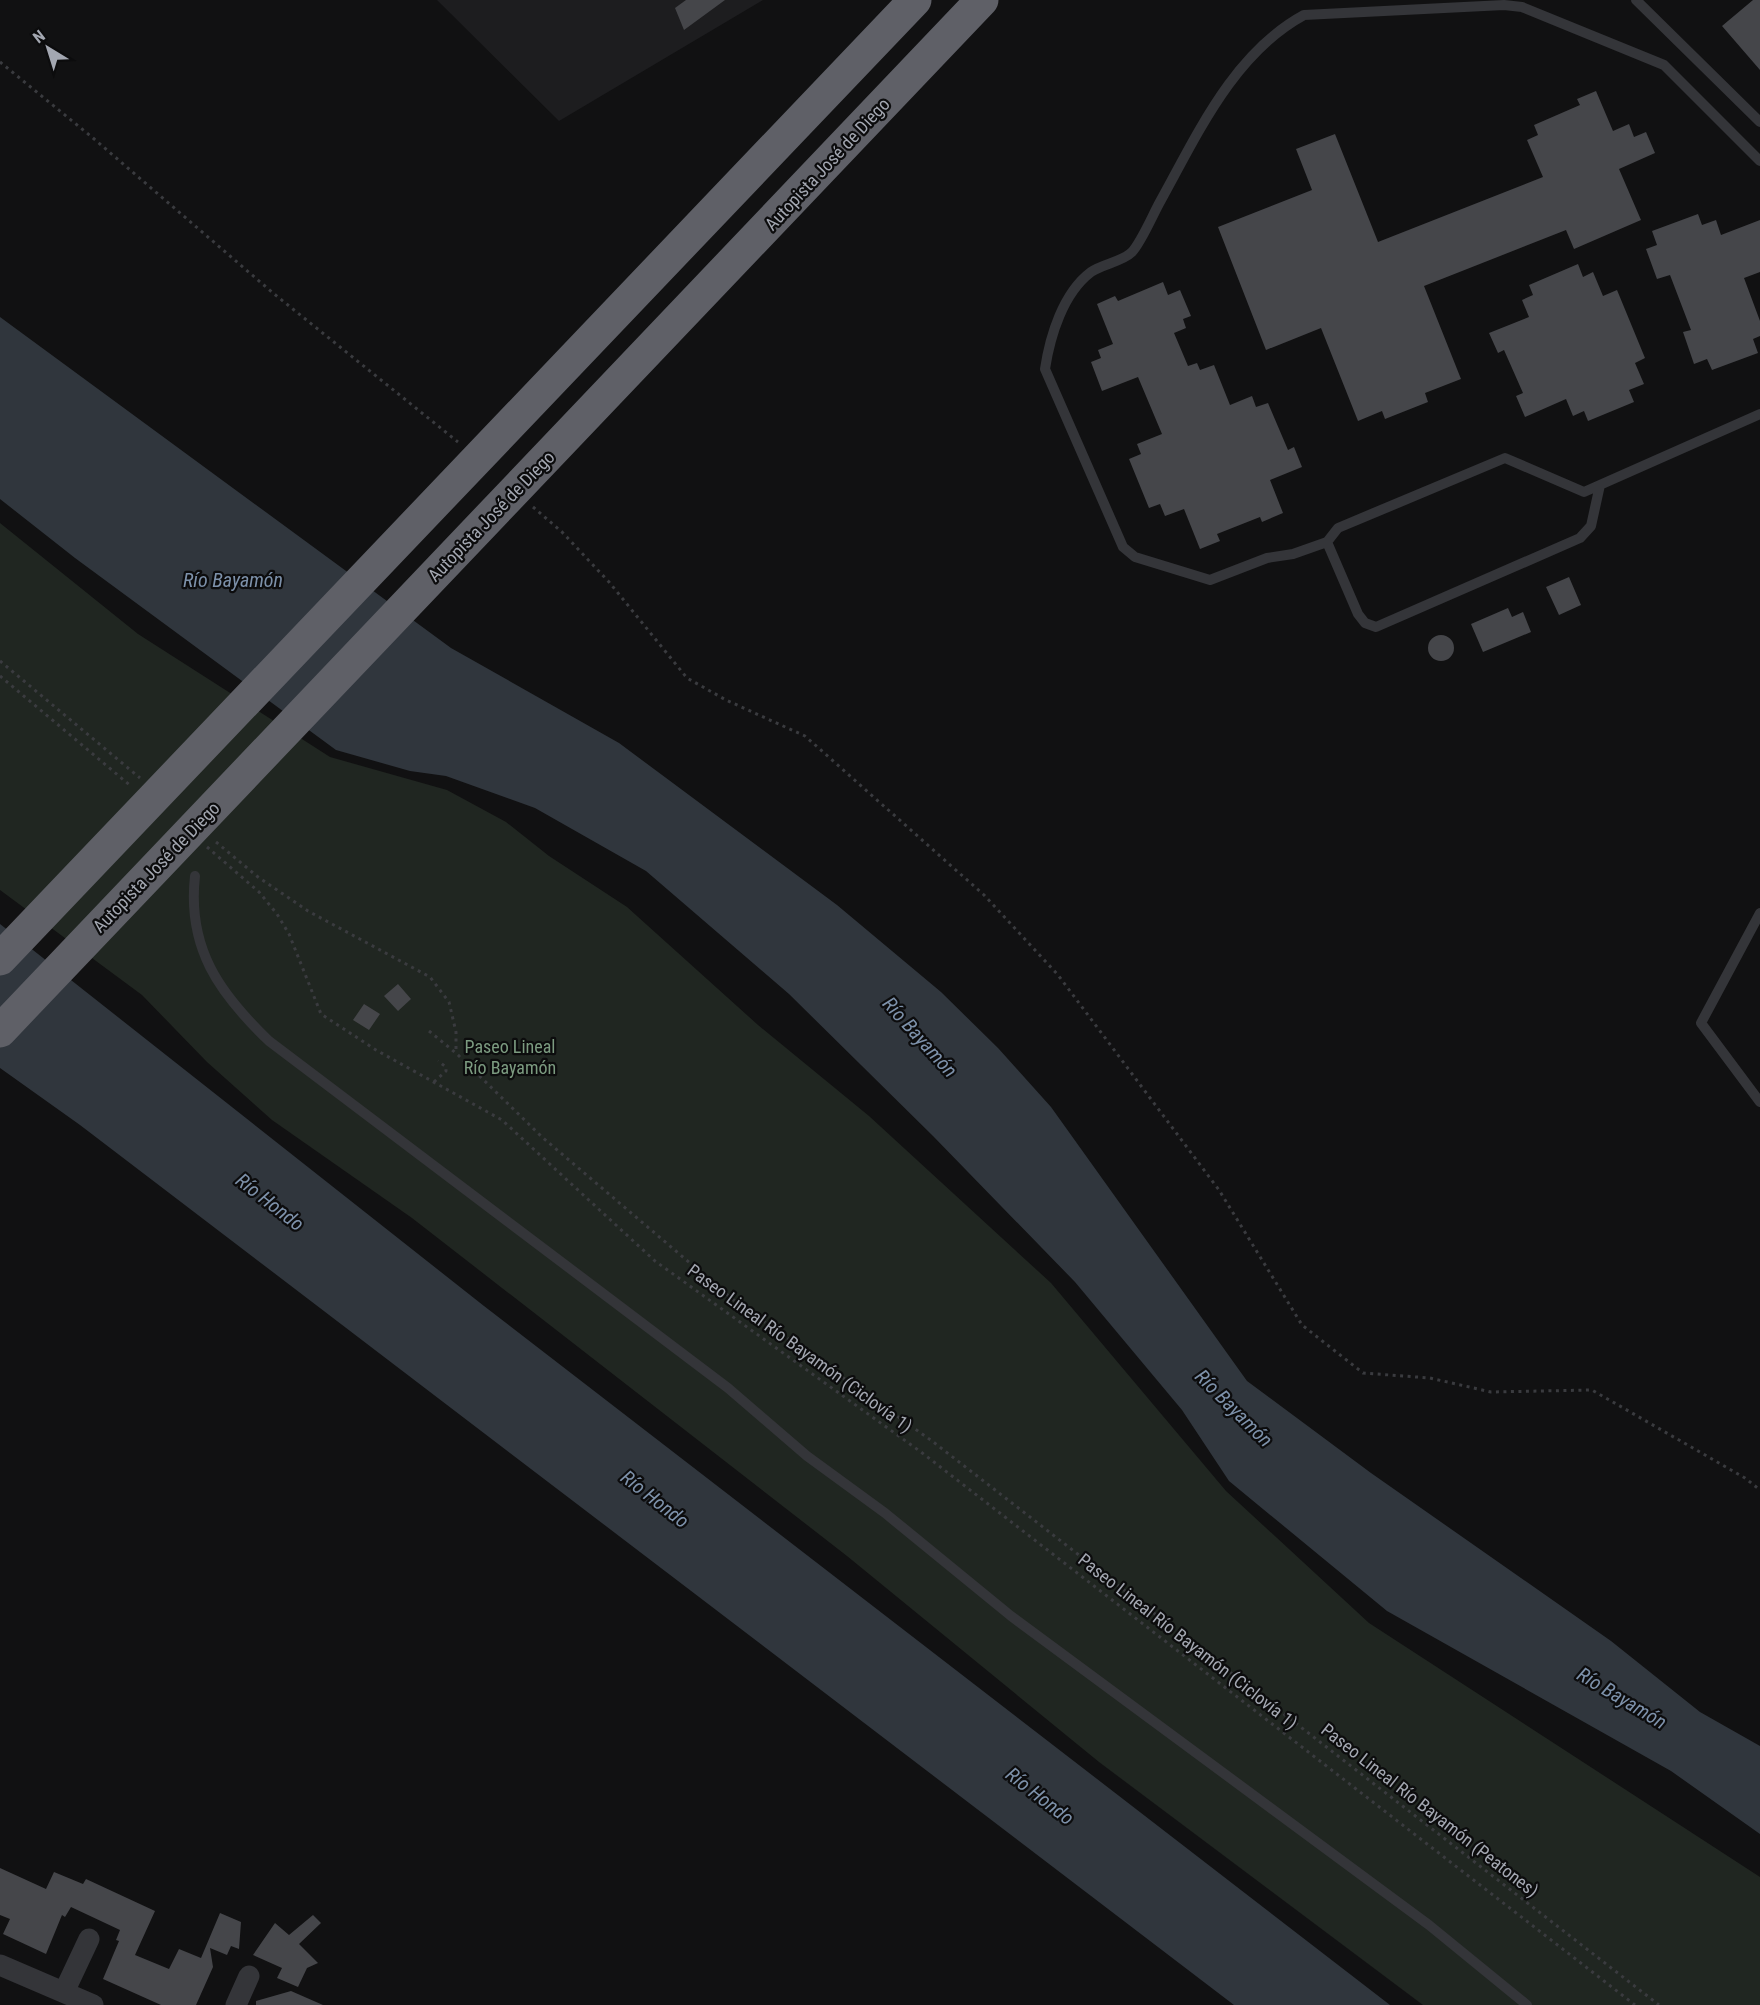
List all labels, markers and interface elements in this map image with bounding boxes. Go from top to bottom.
north arrow [18,18,78,78]
text: N [29,26,49,47]
street label: Autopista José de Diego [760,93,894,235]
street label: Autopista José de Diego [423,446,559,586]
water label: Río Bayamón [183,568,283,592]
street label: Autopista José de Diego [88,797,224,937]
water label: Río Bayamón [878,992,962,1082]
park label: Paseo Lineal Río Bayamón [464,1036,556,1078]
water label: Río Hondo [231,1168,309,1236]
street label: Paseo Lineal Río Bayamón (Ciclovía 1) [683,1259,916,1437]
water label: Río Bayamón [1190,1364,1278,1452]
water label: Río Hondo [616,1465,694,1533]
street label: Paseo Lineal Río Bayamón (Ciclovía 1) [1074,1549,1302,1734]
water label: Río Bayamón [1573,1662,1671,1734]
street label: Paseo Lineal Río Bayamón (Peatones) [1317,1719,1543,1902]
water label: Río Hondo [1001,1762,1079,1830]

